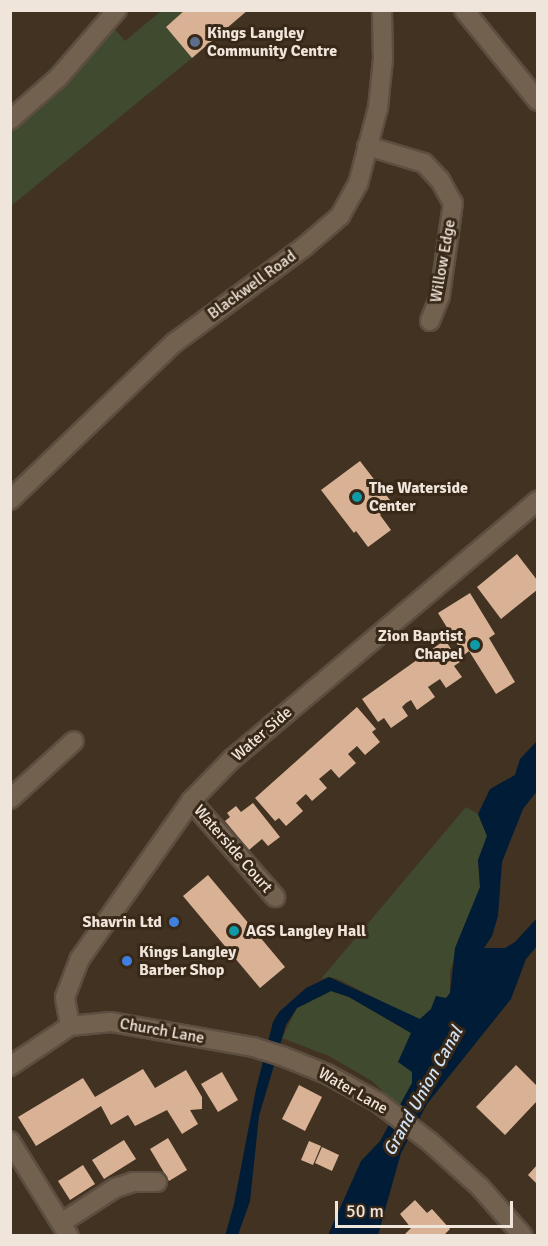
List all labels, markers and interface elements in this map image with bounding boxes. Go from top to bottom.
place label: Kings Langley Community Centre [207,23,337,61]
marker: Kings Langley Community Centre [188,35,202,49]
street label: Willow Edge [426,218,460,304]
street label: Blackwell Road [204,247,300,323]
place label: The Waterside Center [369,478,468,516]
marker: The Waterside Center [350,490,364,504]
place label: Zion Baptist Chapel [378,626,463,664]
marker: Zion Baptist Chapel [468,638,482,652]
street label: Water Side [228,703,296,765]
street label: Waterside Court [190,801,276,897]
place label: Shavrin Ltd [83,912,162,932]
marker: Shavrin Ltd [167,915,181,929]
place label: AGS Langley Hall [246,921,366,941]
marker: AGS Langley Hall [227,924,241,938]
place label: Kings Langley Barber Shop [139,942,236,980]
marker: Kings Langley Barber Shop [120,954,134,968]
street label: Church Lane [118,1014,206,1048]
water label: Grand Union Canal [379,1023,467,1159]
street label: Water Lane [315,1063,391,1119]
scale bar [338,1189,516,1227]
text: 50 m [346,1200,384,1222]

